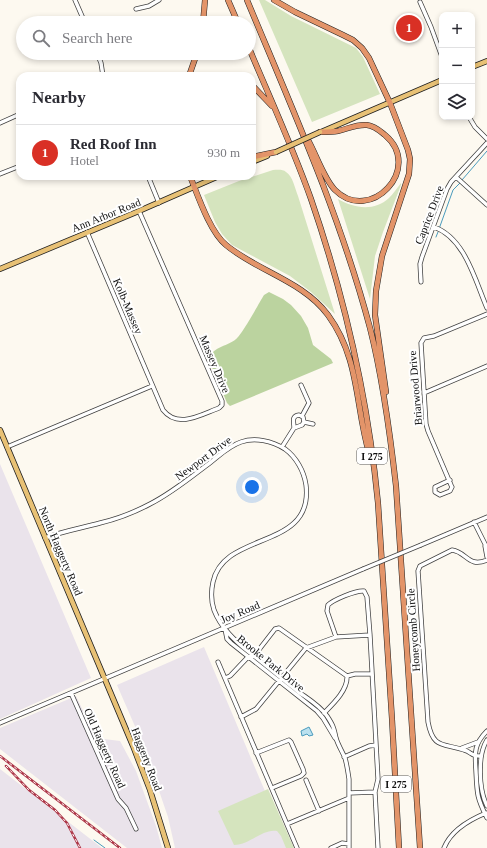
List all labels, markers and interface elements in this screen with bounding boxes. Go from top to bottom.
map controls [439,12,475,120]
button: + [439,12,475,48]
pin: 1 [396,13,422,43]
search box [16,16,256,60]
icon: search [30,27,52,49]
text: Search here [62,30,132,46]
button: − [439,48,475,84]
button: layers [439,84,475,120]
text: Nearby [32,88,86,107]
text: Red Roof Inn [70,136,157,152]
text: 1 [42,145,48,160]
text: 930 m [207,145,240,160]
text: Hotel [70,153,99,168]
street label: Caprice Drive [412,184,446,246]
street label: Ann Arbor Road [70,196,143,234]
street label: Kolb-Massey [111,276,145,336]
street label: Massey Drive [197,333,233,395]
street label: Briarwood Drive [406,350,424,426]
street label: Newport Drive [173,434,233,482]
road number: I 275 [357,448,387,464]
your location [242,477,262,497]
street label: North Haggerty Road [37,505,85,598]
street label: Honeycomb Circle [404,588,422,672]
street label: Joy Road [219,598,262,626]
street label: Brooke Park Drive [235,632,307,694]
street label: Old Haggerty Road [82,706,128,790]
street label: Haggerty Road [129,726,165,793]
road number: I 275 [381,776,411,792]

